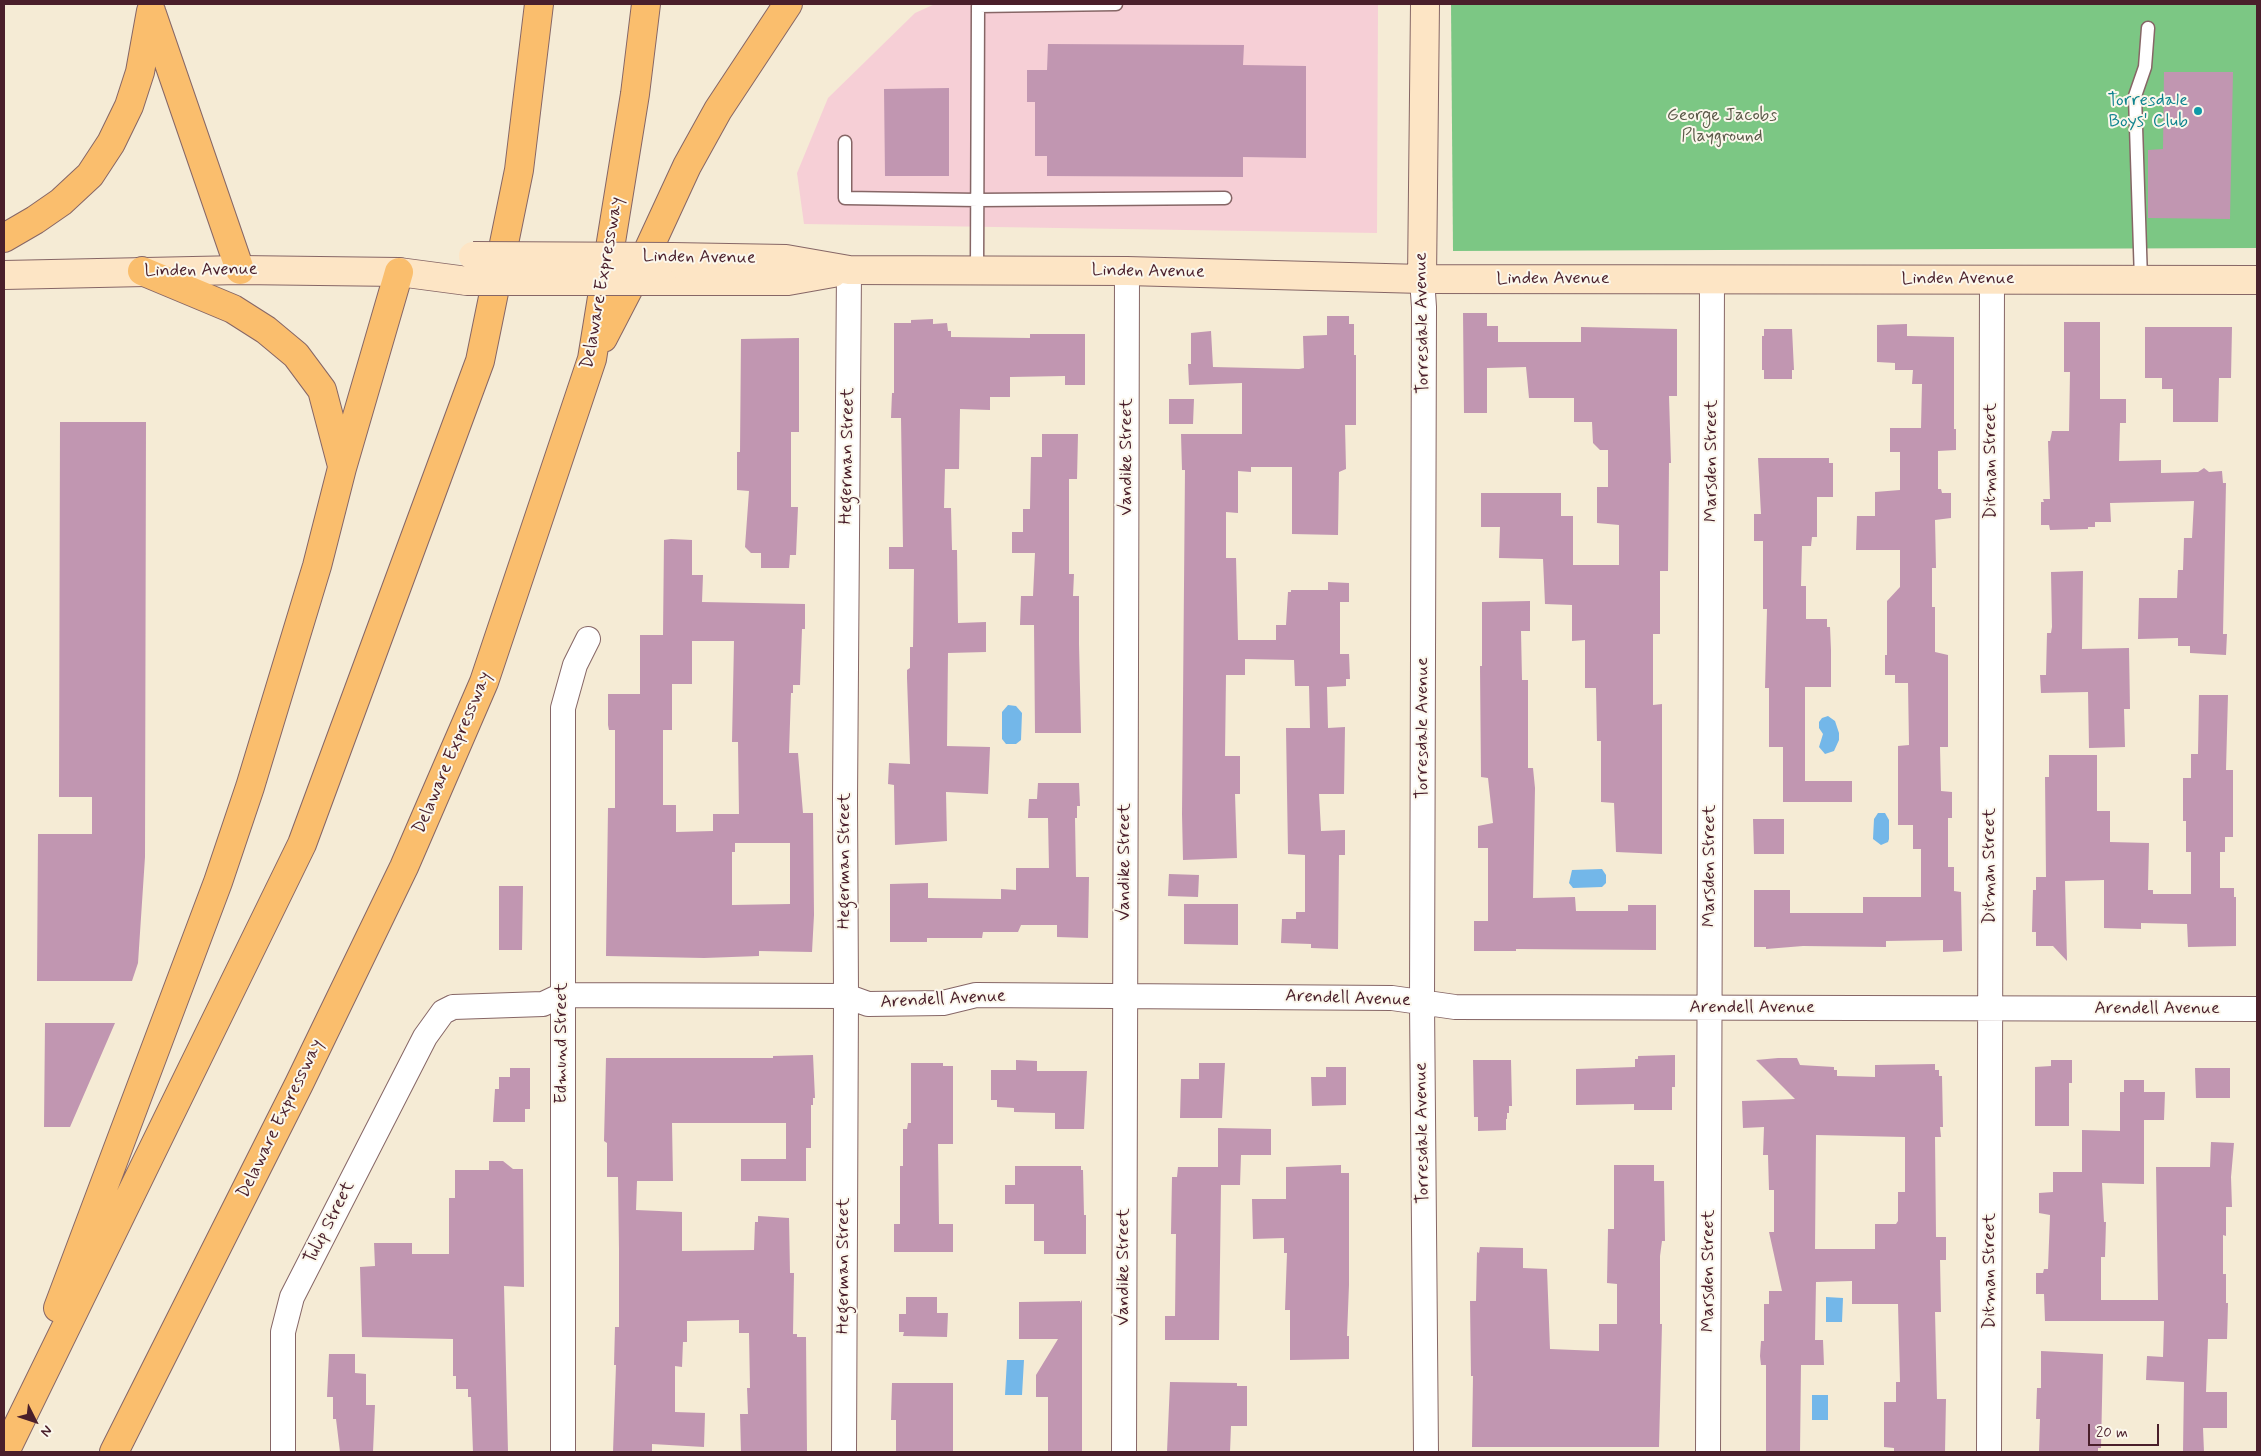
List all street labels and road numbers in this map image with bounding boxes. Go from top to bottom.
street label: Delaware Expressway [577,195,629,371]
street label: Linden Avenue [642,246,756,270]
street label: Torresdale Avenue [1411,252,1435,394]
street label: Linden Avenue [144,259,258,283]
street label: Linden Avenue [1091,260,1205,284]
street label: Linden Avenue [1496,268,1610,290]
street label: Linden Avenue [1901,268,2015,290]
street label: Hegerman Street [836,387,860,525]
street label: Vandike Street [1116,398,1138,516]
street label: Marsden Street [1701,400,1723,522]
street label: Ditman Street [1980,403,2002,519]
street label: Torresdale Avenue [1412,657,1434,799]
street label: Delaware Expressway [409,669,497,837]
street label: Hegerman Street [834,793,856,929]
street label: Vandike Street [1114,803,1136,921]
street label: Marsden Street [1699,805,1721,927]
street label: Ditman Street [1979,808,2001,924]
street label: Edmund Street [551,982,573,1104]
street label: Arendell Avenue [880,986,1006,1014]
street label: Arendell Avenue [1285,986,1411,1012]
street label: Arendell Avenue [1689,997,1815,1019]
street label: Arendell Avenue [2094,998,2220,1020]
street label: Delaware Expressway [233,1036,329,1202]
street label: Torresdale Avenue [1411,1062,1435,1204]
street label: Tulip Street [300,1178,360,1268]
street label: Hegerman Street [833,1198,855,1334]
street label: Vandike Street [1113,1208,1135,1326]
street label: Marsden Street [1698,1210,1720,1332]
street label: Ditman Street [1979,1213,2001,1329]

